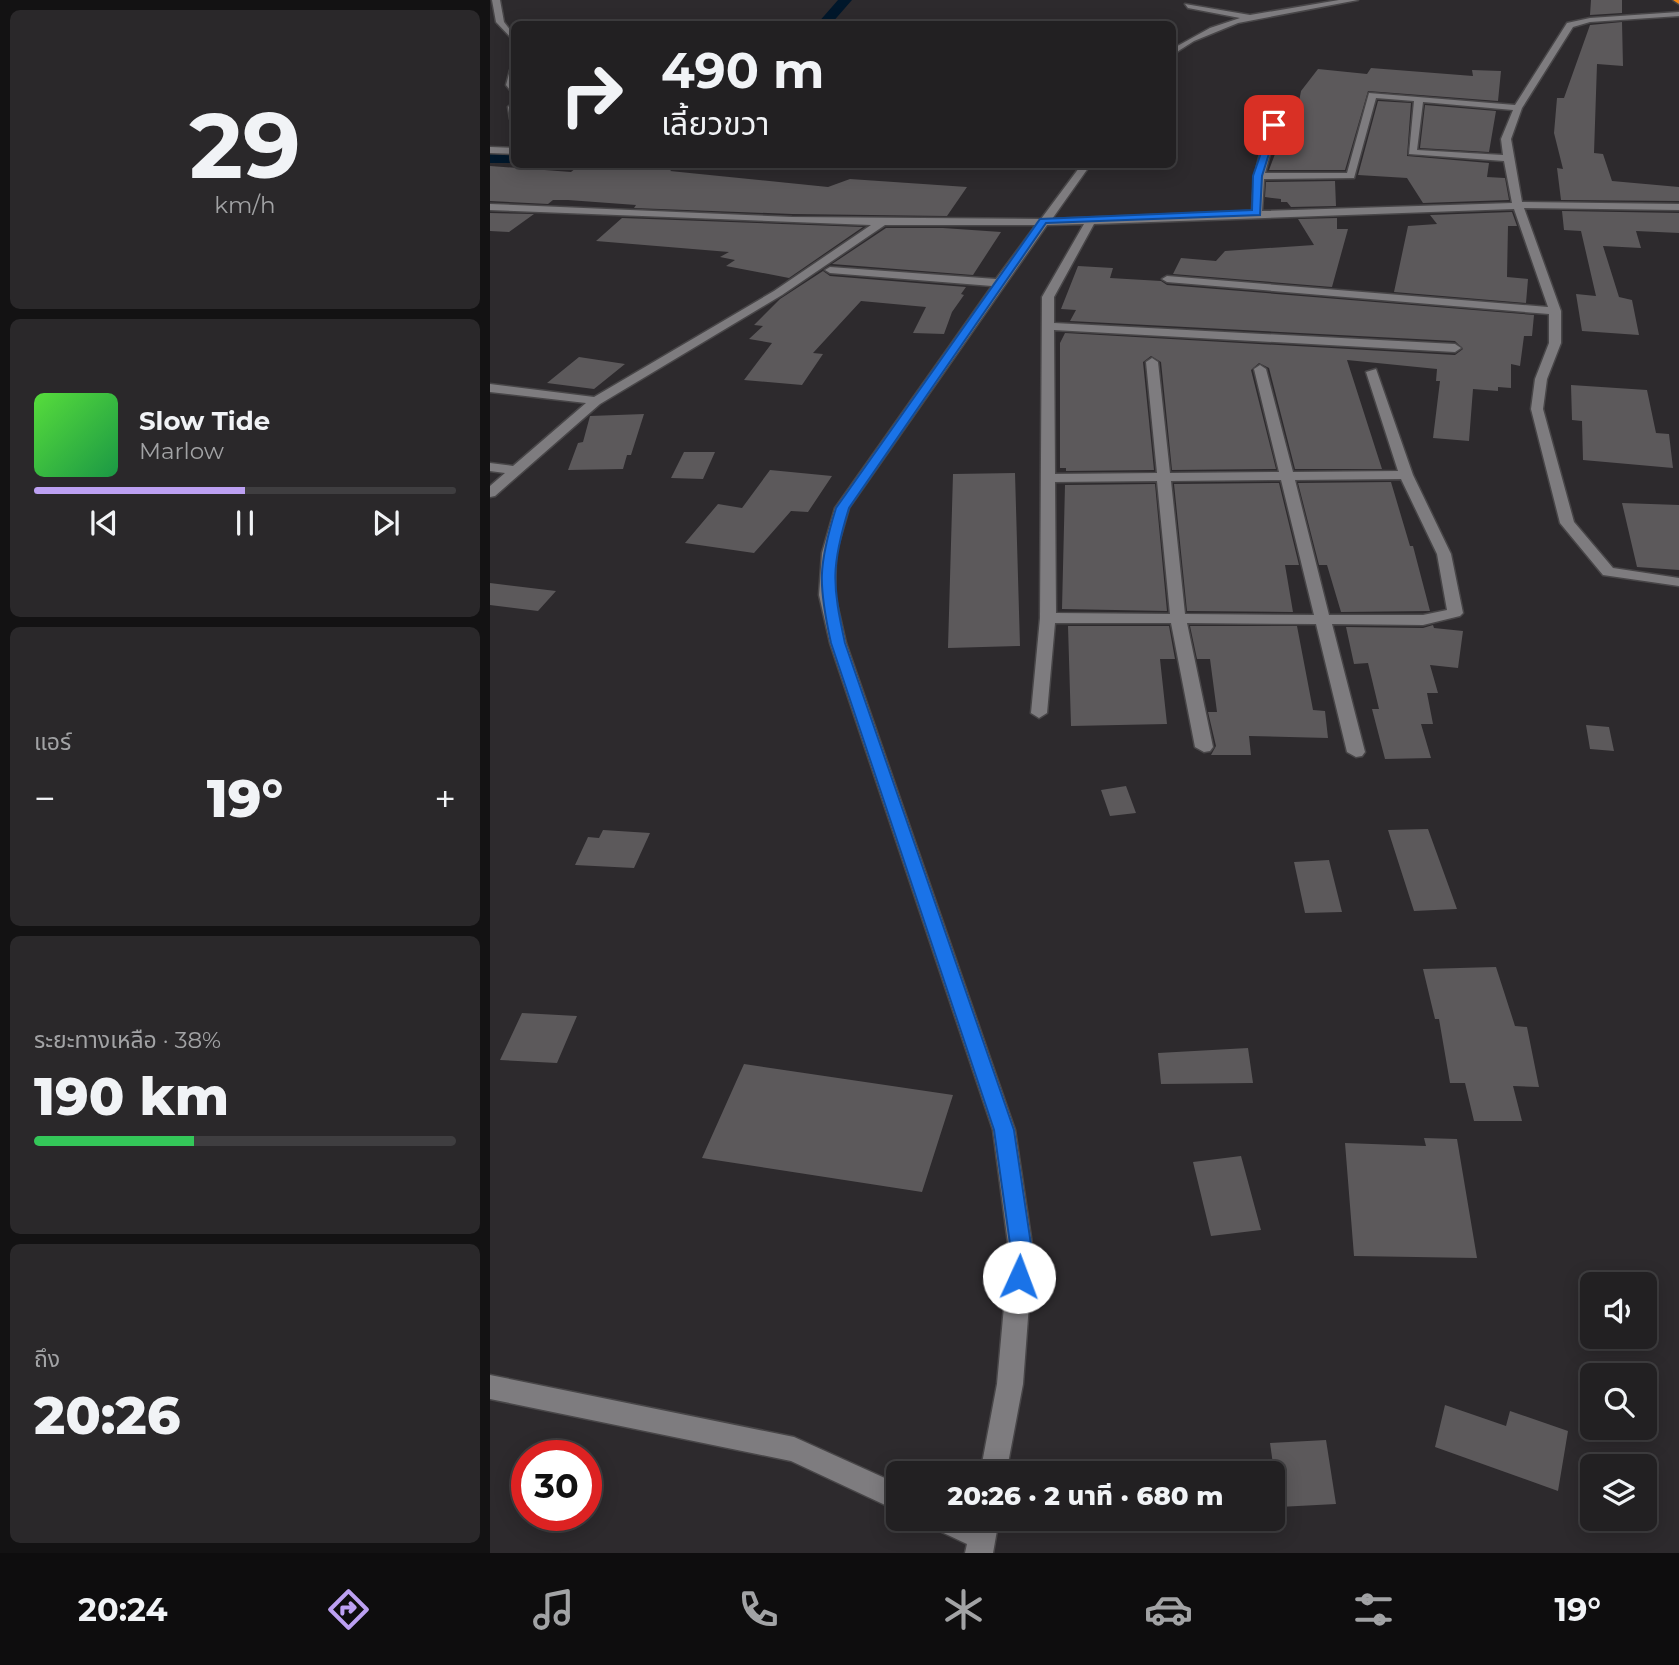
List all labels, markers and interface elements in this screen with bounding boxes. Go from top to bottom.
text: 490 m [661,41,824,100]
icon: right [546,49,637,140]
text: 29 [189,90,301,201]
pin [1244,95,1304,155]
text: เลี้ยวขวา [661,104,769,143]
icon: arrive [1255,106,1293,144]
text: km/h [214,191,276,219]
text: Slow Tide [139,405,270,437]
text: Marlow [139,437,224,465]
icon: previous [85,504,123,542]
icon: pause [226,504,264,542]
icon: next [367,504,405,542]
text: แอร์ [34,728,71,756]
text: 19° [207,767,283,830]
text: − [34,775,56,822]
text: + [434,775,456,822]
text: ระยะทางเหลือ · 38% [34,1026,221,1054]
text: 190 km [34,1065,229,1128]
position arrow [982,1240,1056,1314]
map controls [1580,1272,1657,1531]
button: sound [1580,1272,1657,1349]
text: ถึง [34,1345,60,1373]
button: search [1580,1363,1657,1440]
text: 20:26 [34,1384,180,1447]
speed limit sign: 30 [511,1440,602,1531]
button: layers [1580,1454,1657,1531]
text: 20:26 · 2 นาที · 680 m [948,1480,1223,1512]
icon: directions [324,1585,373,1634]
icon: music [529,1585,578,1634]
icon: phone [734,1585,783,1634]
icon: climate [939,1585,988,1634]
icon: car [1144,1585,1193,1634]
icon: filters [1349,1585,1398,1634]
text: 20:24 [78,1590,168,1629]
text: 19° [1555,1590,1601,1629]

